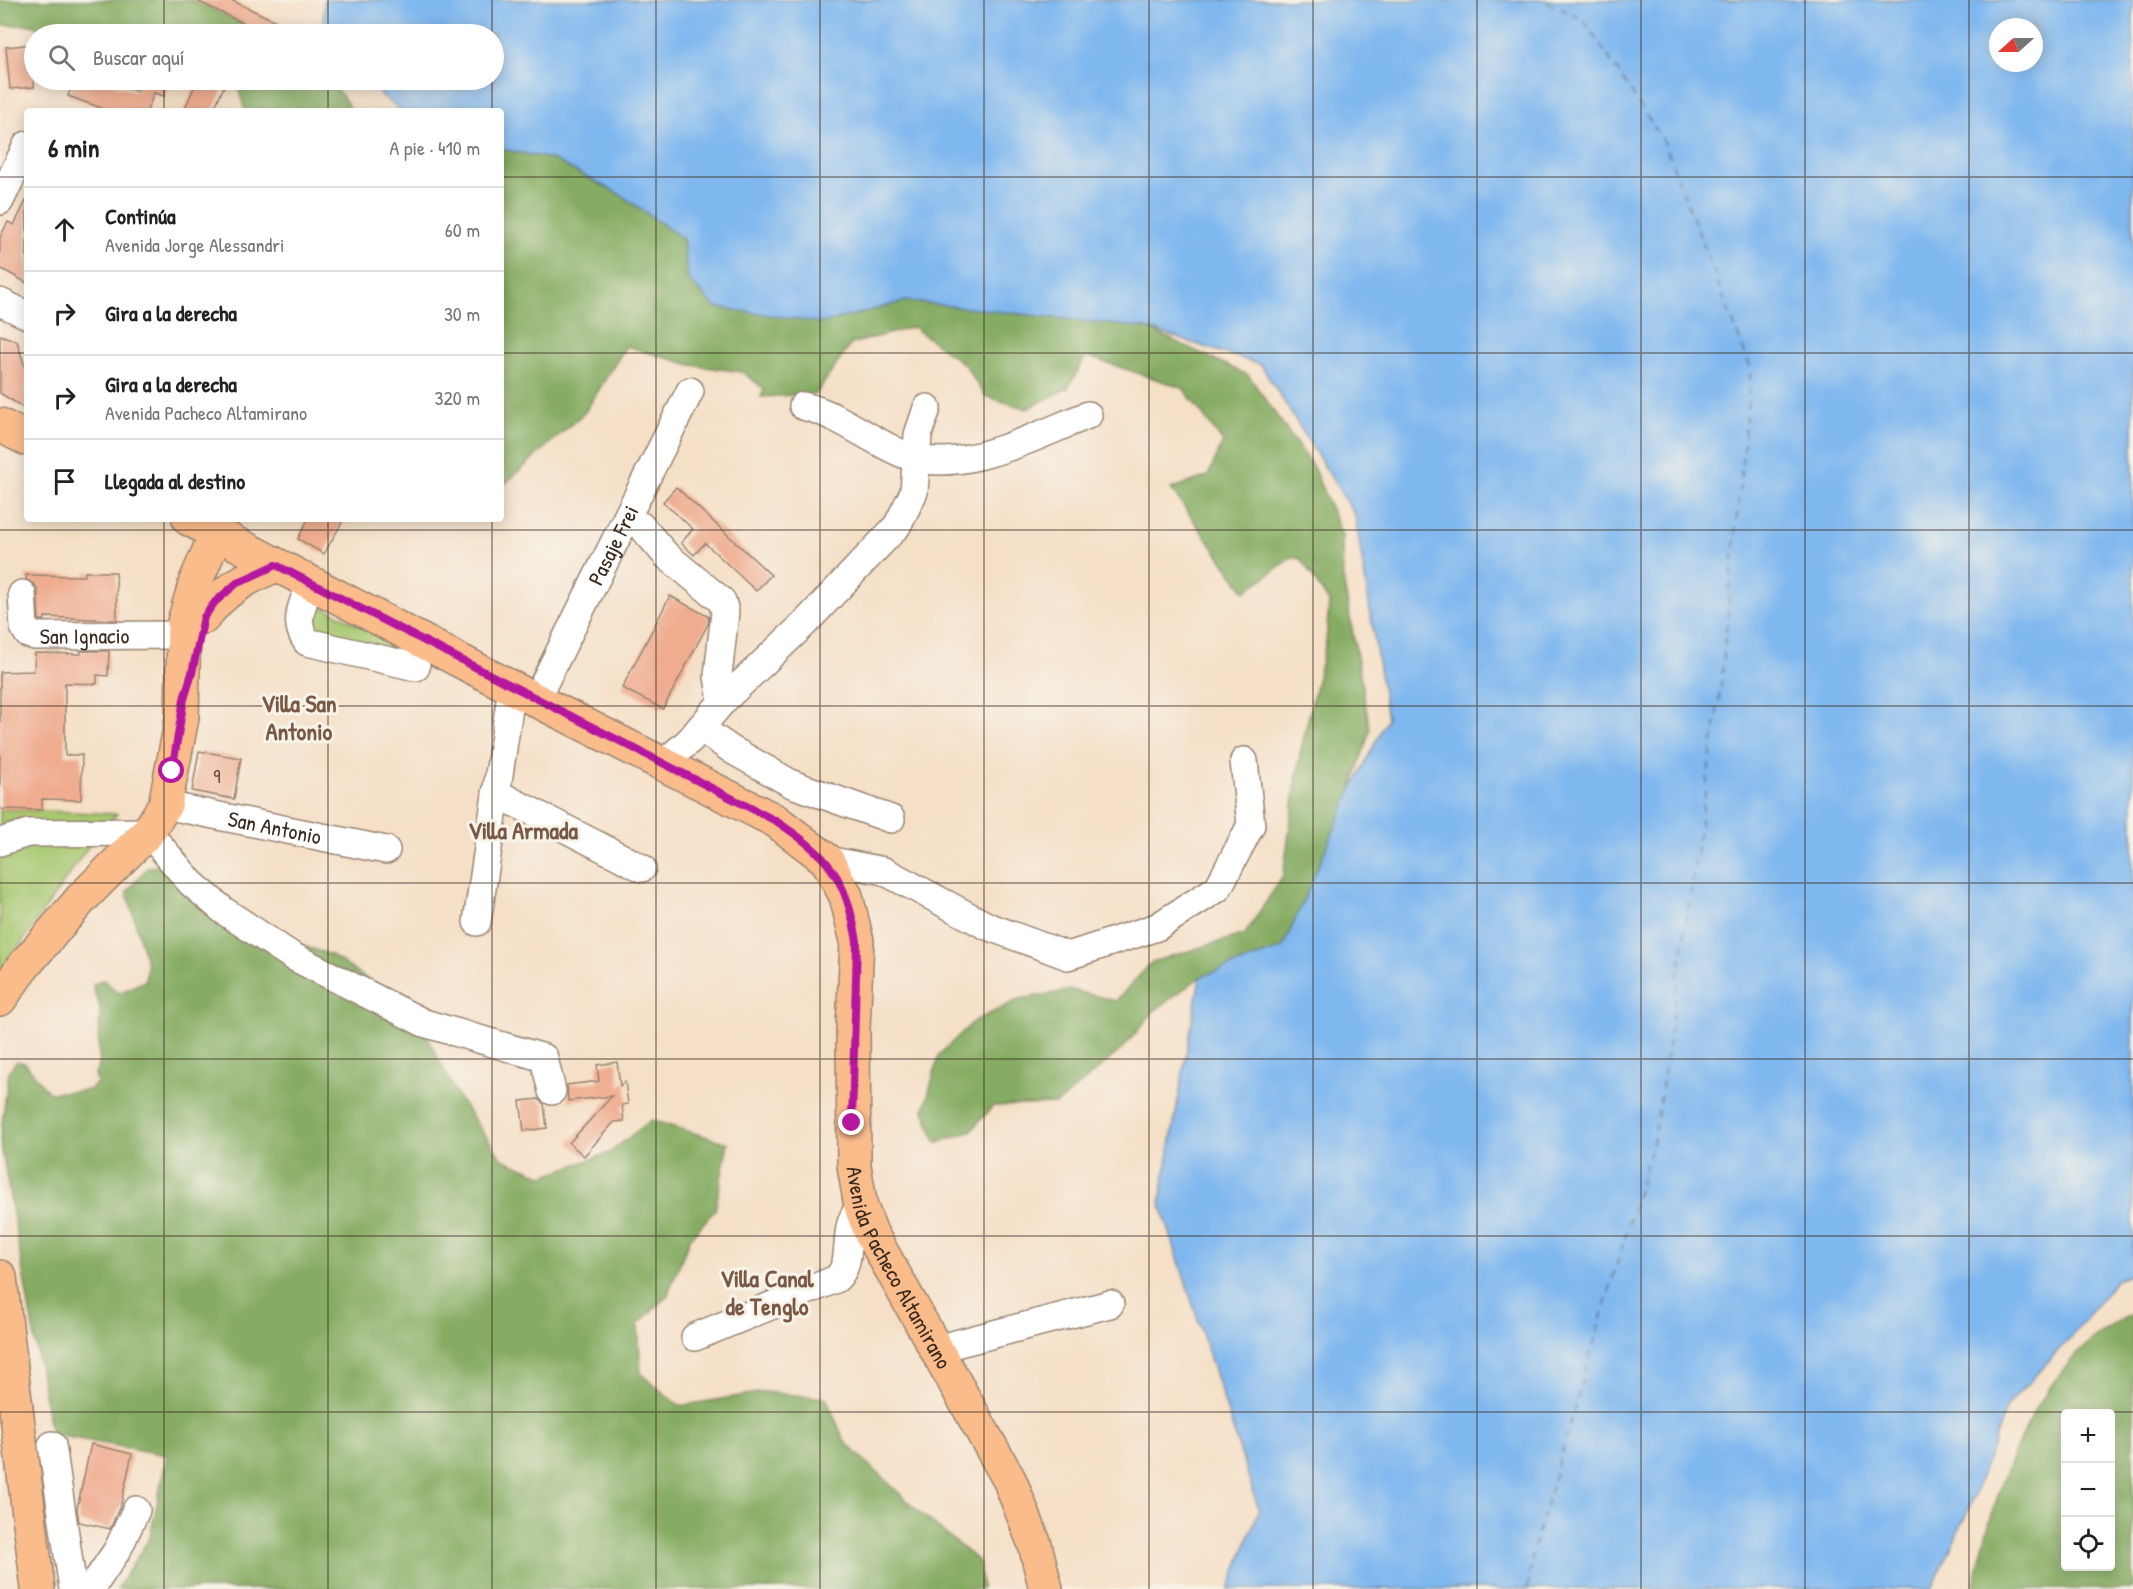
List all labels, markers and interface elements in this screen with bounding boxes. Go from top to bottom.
north arrow [1989,18,2043,72]
search box [24,24,504,90]
icon: search [45,41,78,74]
text: Buscar aquí [93,42,185,72]
text: 6 min [48,130,100,165]
text: A pie · 410 m [390,134,480,161]
text: Continúa [105,201,176,231]
icon: ahead [48,213,81,246]
text: 60 m [445,216,480,243]
text: Avenida Jorge Alessandri [105,231,284,258]
icon: right [48,297,81,330]
text: Gira a la derecha [105,298,237,328]
text: 30 m [444,300,480,327]
text: Gira a la derecha [105,369,237,399]
icon: right [48,381,81,414]
text: 320 m [435,384,480,411]
text: Avenida Pacheco Altamirano [105,399,307,426]
icon: arrive [48,465,81,498]
text: Llegada al destino [105,466,245,496]
street label: Pasaje Frei [580,500,646,590]
street label: San Ignacio [40,620,130,651]
district label: Villa San Antonio [261,687,337,747]
route start [158,757,184,783]
house number: 9 [213,762,221,789]
street label: San Antonio [225,803,324,852]
district label: Villa Armada [468,814,578,846]
route end [838,1109,864,1135]
street label: Avenida Pacheco Altamirano [839,1164,959,1374]
district label: Villa Canal de Tenglo [720,1262,814,1323]
map controls [2061,1409,2115,1571]
button: + [2061,1409,2115,1463]
button: − [2061,1463,2115,1517]
button: locate [2061,1517,2115,1571]

